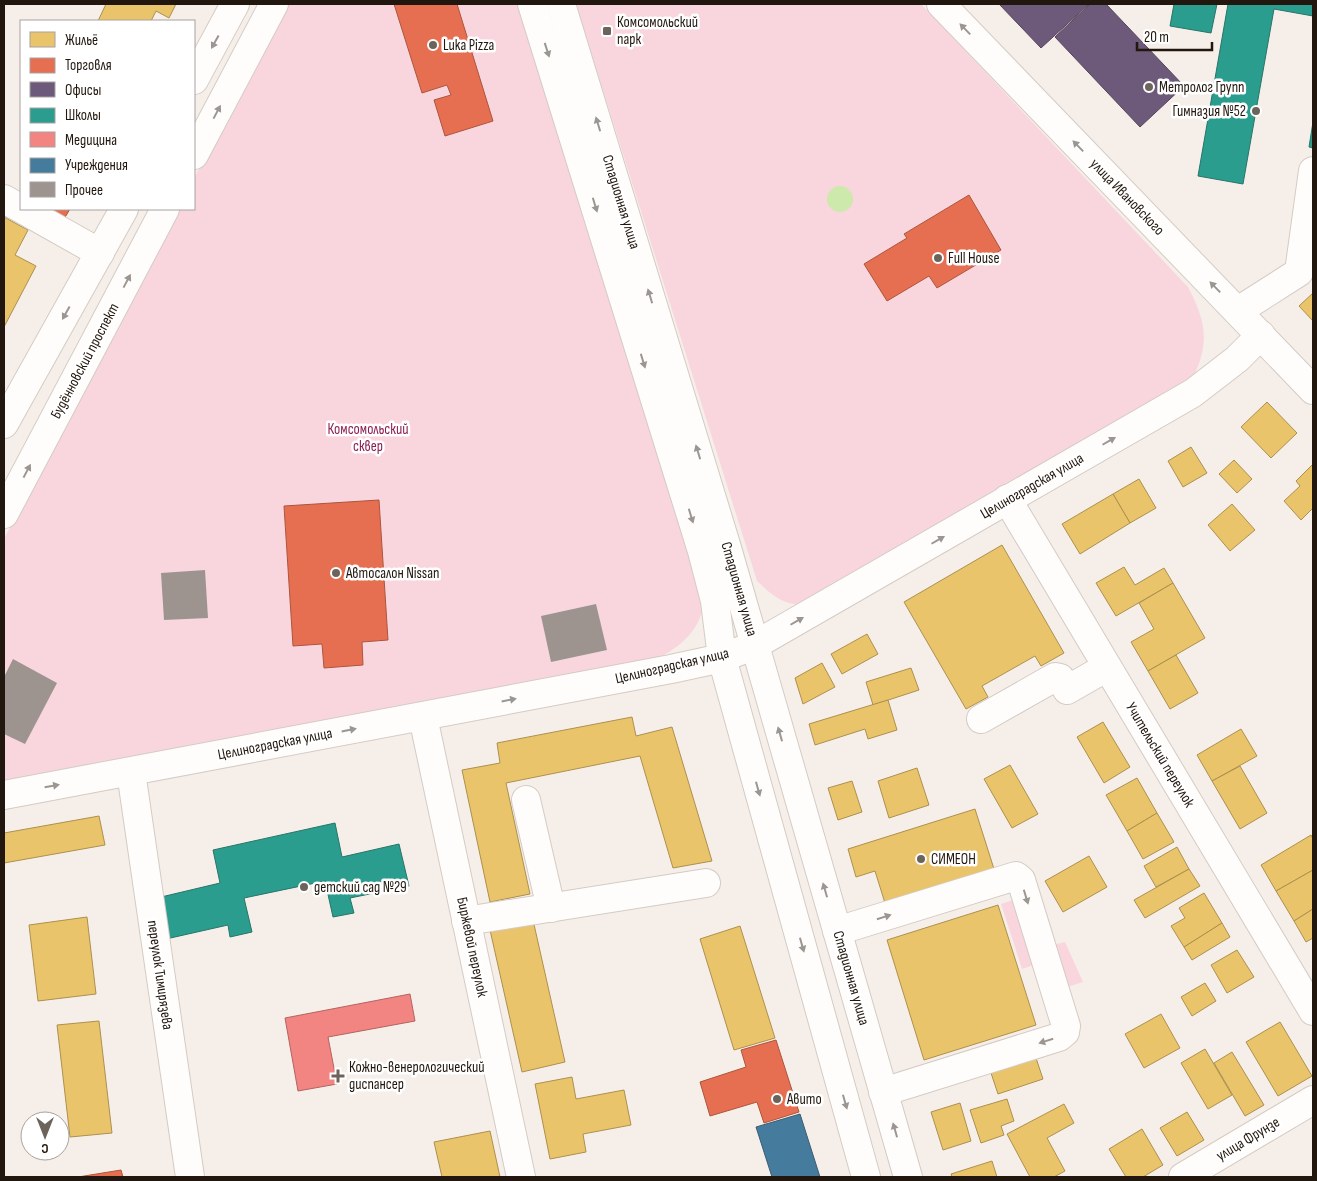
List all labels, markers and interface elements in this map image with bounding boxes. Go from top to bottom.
place label: Комсомольский парк [617,13,698,49]
legend [20,20,195,210]
scale bar [1137,20,1212,52]
one-way arrow [959,23,971,35]
marker: Комсомольский парк [601,25,613,37]
text: 20 m [1144,28,1169,47]
text: Жильё [65,31,98,50]
one-way arrow [210,35,219,49]
place label: Luka Pizza [443,36,495,55]
marker: Luka Pizza [427,39,439,51]
one-way arrow [544,43,552,58]
text: Торговля [65,56,112,75]
place label: Метролог Групп [1159,78,1245,97]
text: Офисы [65,81,101,100]
marker: Метролог Групп [1143,81,1155,93]
place label: Гимназия №52 [1173,102,1246,121]
one-way arrow [212,105,221,119]
marker: Гимназия №52 [1250,105,1262,117]
text: Школы [65,106,101,125]
one-way arrow [593,116,601,131]
text: Медицина [65,131,117,150]
one-way arrow [1072,140,1084,152]
street label: Стадионная улица [598,153,644,251]
street label: улица Ивановского [1086,155,1168,239]
text: Учреждения [65,156,128,175]
text: Прочее [65,181,103,200]
one-way arrow [592,198,600,213]
place label: Full House [948,249,999,268]
marker: Full House [932,252,944,264]
one-way arrow [123,273,131,288]
one-way arrow [1209,282,1221,294]
one-way arrow [646,288,654,303]
street label: Будённовский проспект [46,300,124,422]
one-way arrow [62,306,71,319]
one-way arrow [640,353,647,368]
park label: Комсомольский сквер [328,420,409,456]
one-way arrow [1102,437,1115,446]
one-way arrow [693,444,701,459]
street label: Целиноградская улица [977,449,1087,523]
one-way arrow [22,464,31,477]
one-way arrow [687,508,695,523]
one-way arrow [931,535,944,544]
street label: Стадионная улица [716,540,762,639]
place label: Автосалон Nissan [345,564,439,583]
marker: Автосалон Nissan [330,567,342,579]
one-way arrow [790,616,803,625]
street label: Целиноградская улица [613,644,731,688]
one-way arrow [501,696,516,704]
street label: Учительский переулок [1121,699,1199,811]
street label: Целиноградская улица [216,724,334,764]
one-way arrow [341,726,357,734]
one-way arrow [776,726,784,741]
one-way arrow [755,781,763,796]
one-way arrow [44,782,60,790]
place label: СИМЕОН [931,850,976,869]
marker: СИМЕОН [915,853,927,865]
place label: детский сад №29 [314,878,407,897]
marker: детский сад №29 [298,881,310,893]
one-way arrow [821,883,829,898]
one-way arrow [1023,890,1030,905]
street label: Биржевой переулок [452,895,492,999]
one-way arrow [876,912,891,920]
street label: переулок Тимирязева [143,919,177,1031]
street label: Стадионная улица [828,929,874,1028]
one-way arrow [798,938,806,953]
one-way arrow [1039,1037,1054,1045]
place label: Кожно-венерологический диспансер [349,1058,485,1094]
marker: Кожно-венерологический диспансер [331,1069,345,1083]
place label: Авито [786,1090,822,1109]
marker: Авито [771,1093,783,1105]
one-way arrow [842,1095,850,1110]
north arrow [20,1111,70,1161]
street label: улица Фрунзе [1213,1113,1283,1165]
one-way arrow [890,1123,898,1138]
text: С [41,1140,49,1157]

